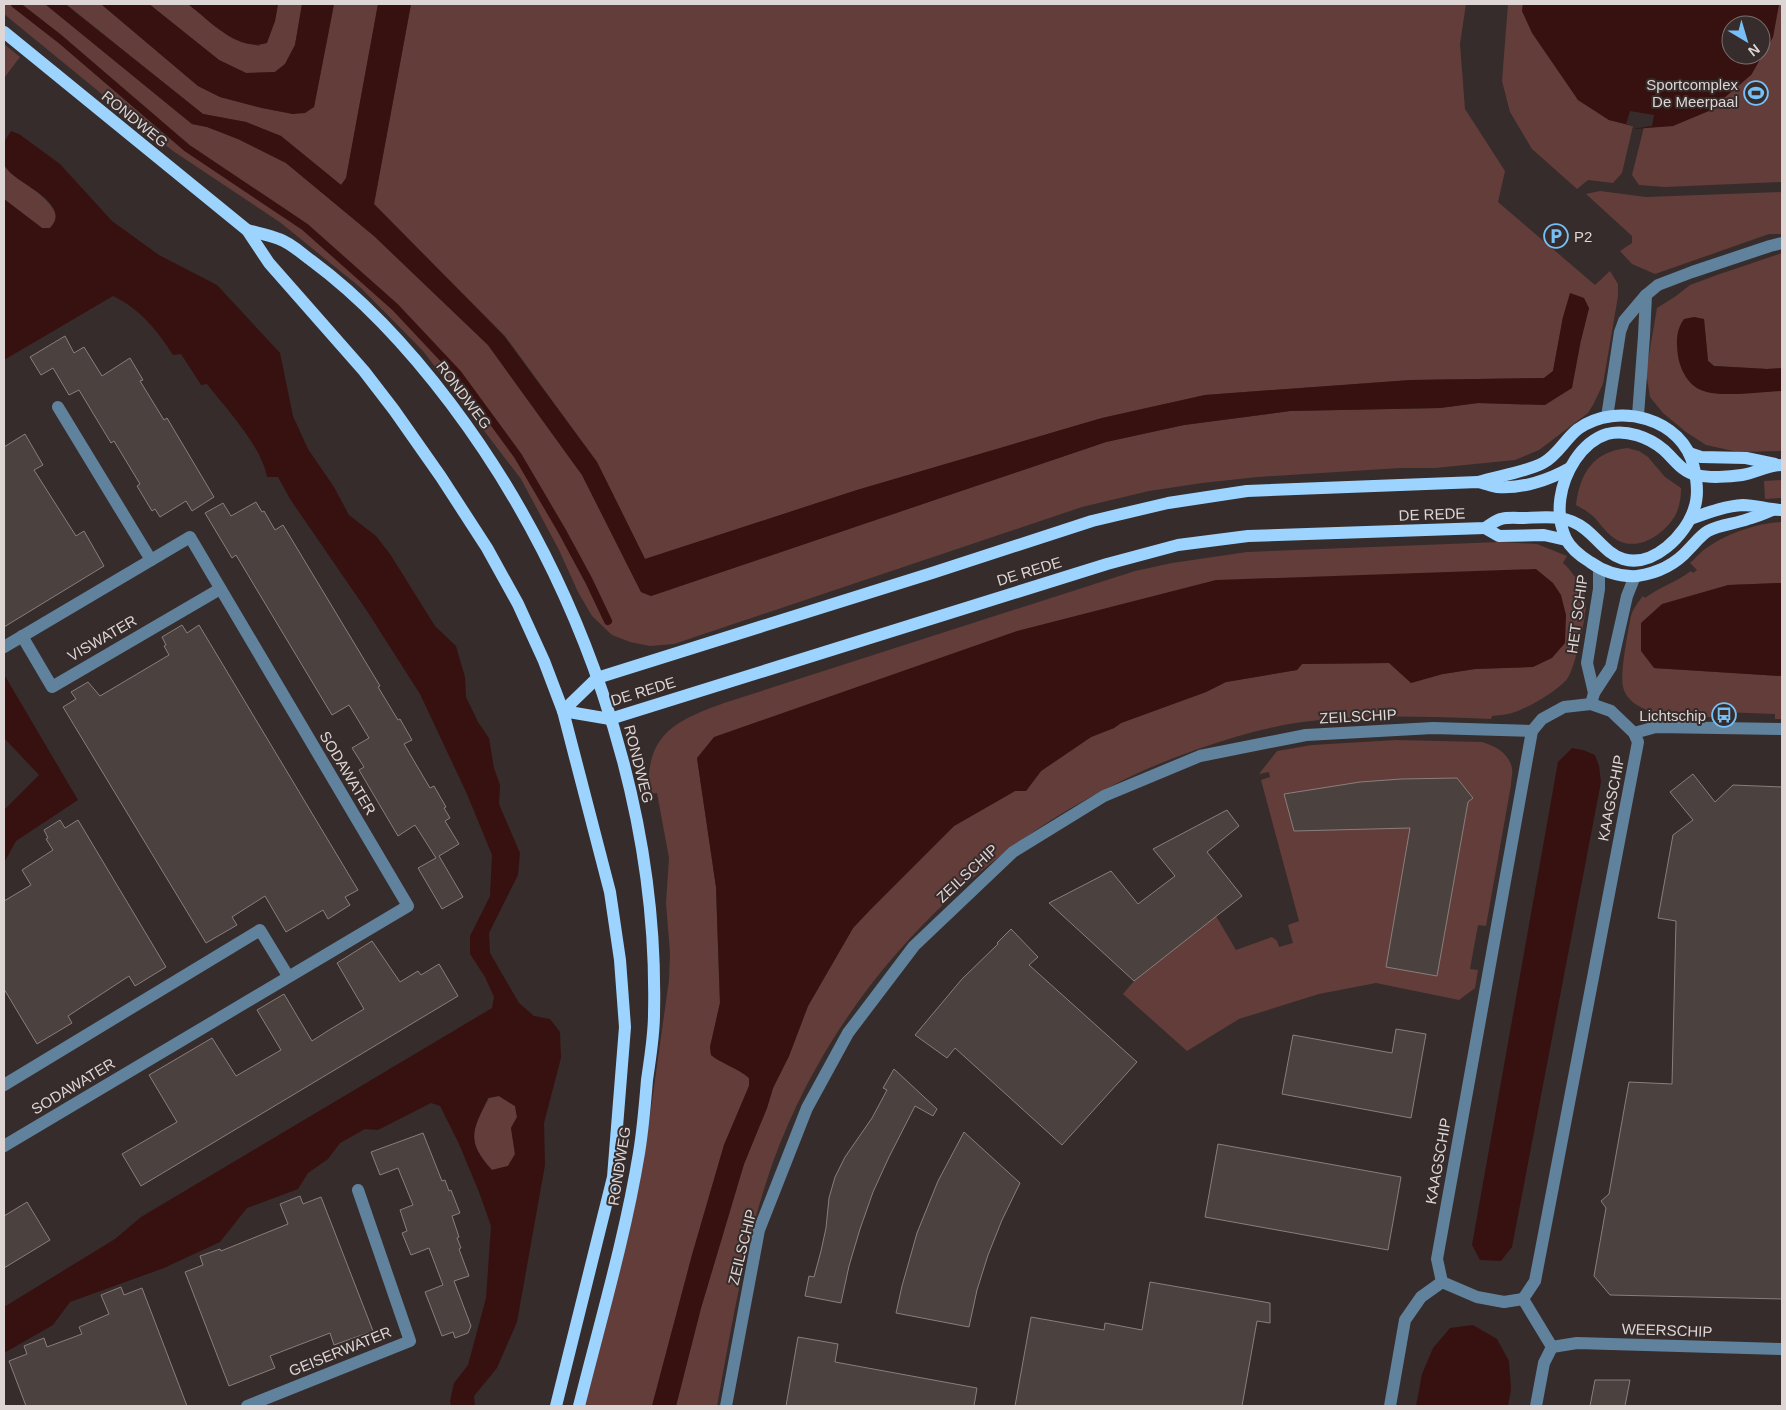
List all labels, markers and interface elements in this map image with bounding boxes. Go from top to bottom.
north arrow [1721,15,1771,65]
text: N [1745,41,1763,60]
place label: Sportcomplex De Meerpaal [1646,76,1738,110]
sports icon: Sportcomplex De Meerpaal [1743,80,1769,106]
street label: RONDWEG [99,87,171,151]
parking icon: P2 [1543,223,1569,249]
place label: P2 [1574,228,1592,245]
street label: RONDWEG [433,358,495,432]
street label: DE REDE [1398,504,1466,524]
street label: DE REDE [995,553,1063,589]
street label: HET SCHIP [1563,573,1591,655]
street label: VISWATER [65,611,140,665]
street label: DE REDE [609,673,677,709]
bus stop icon: Lichtschip [1711,702,1737,728]
street label: ZEILSCHIP [1319,705,1397,727]
place label: Lichtschip [1639,707,1706,724]
street label: RONDWEG [621,723,657,805]
street label: SODAWATER [316,728,380,818]
street label: KAAGSCHIP [1594,753,1628,843]
street label: ZEILSCHIP [933,840,1001,906]
street label: SODAWATER [28,1054,118,1118]
street label: KAAGSCHIP [1422,1116,1454,1206]
street label: RONDWEG [604,1125,634,1207]
street label: ZEILSCHIP [724,1207,760,1287]
street label: WEERSCHIP [1621,1320,1713,1340]
street label: GEISERWATER [286,1323,394,1379]

